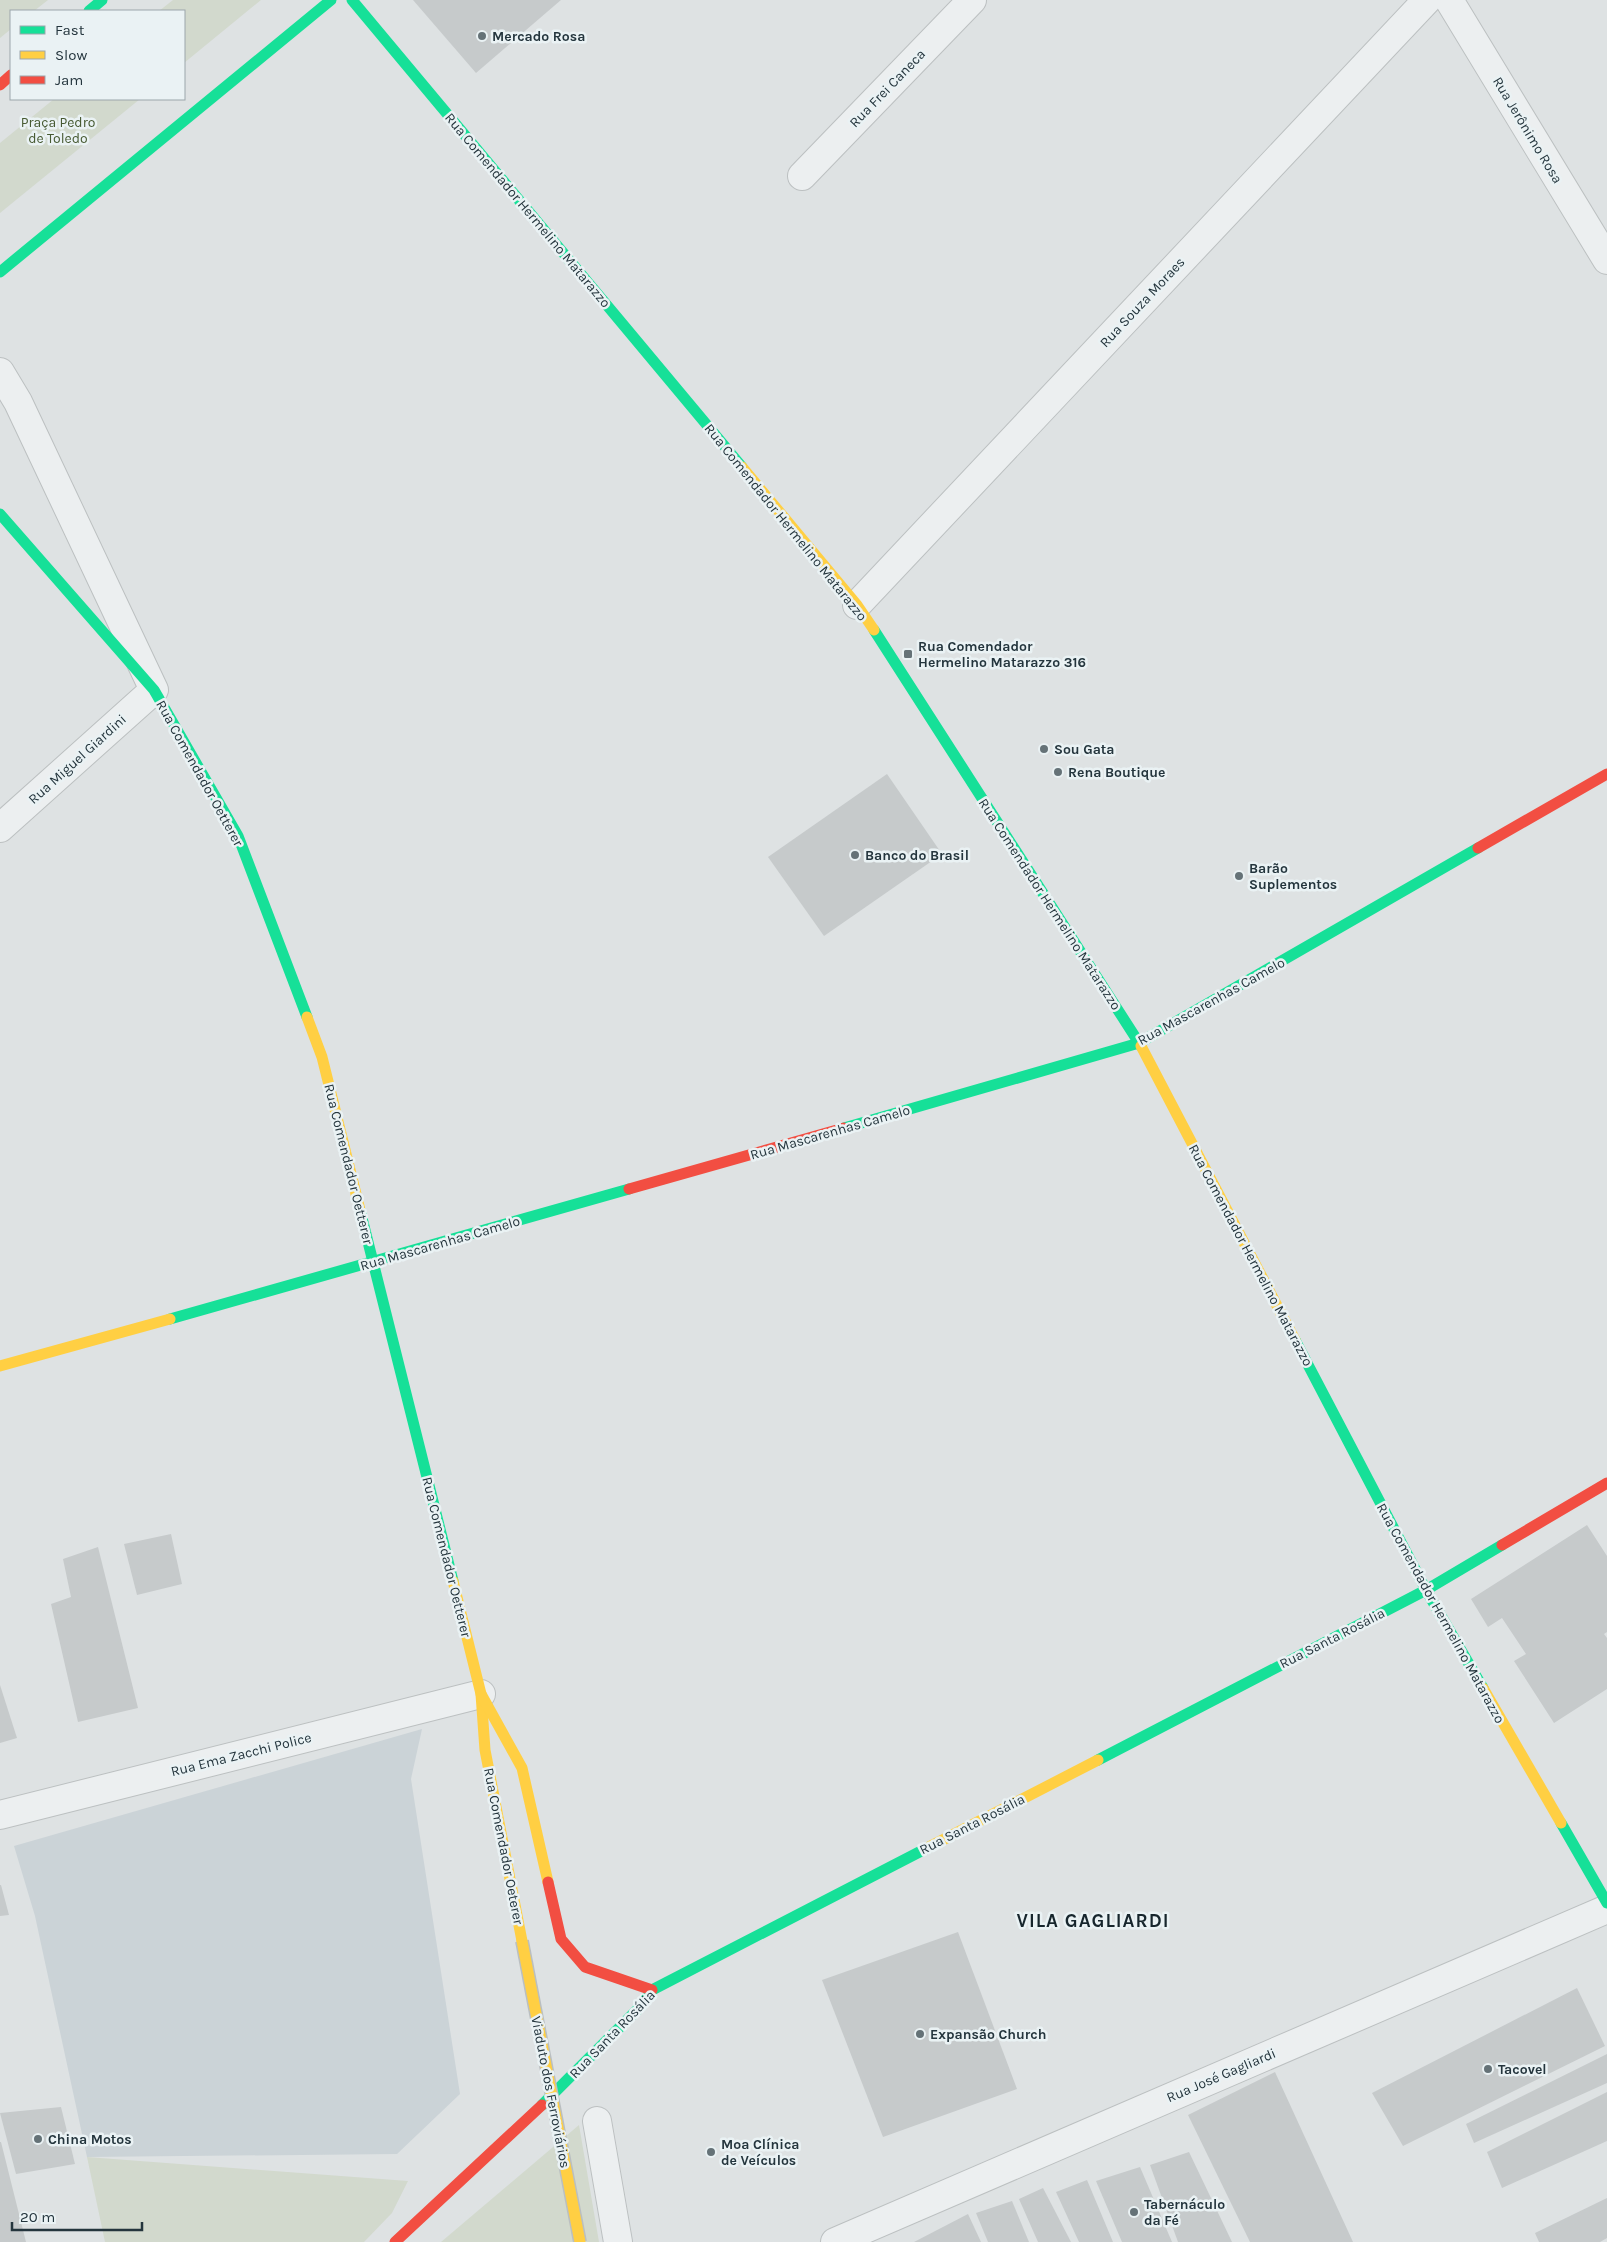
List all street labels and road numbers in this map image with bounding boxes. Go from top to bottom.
street label: Rua Frei Caneca [846,46,929,131]
street label: Rua Jerônimo Rosa [1489,74,1566,187]
street label: Rua Comendador Hermelino Matarazzo [441,109,614,311]
street label: Rua Souza Moraes [1096,254,1189,351]
street label: Rua Comendador Hermelino Matarazzo [701,420,871,624]
street label: Rua Comendador Oetterer [152,697,247,850]
street label: Rua Miguel Giardini [25,711,130,808]
street label: Rua Comendador Hermelino Matarazzo [975,795,1125,1013]
street label: Rua Mascarenhas Camelo [1135,954,1288,1049]
street label: Rua Comendador Oetterer [320,1082,377,1247]
street label: Rua Mascarenhas Camelo [748,1101,912,1163]
street label: Rua Comendador Hermelino Matarazzo [1185,1141,1317,1369]
street label: Rua Mascarenhas Camelo [358,1212,522,1274]
street label: Rua Comendador Oetterer [418,1475,475,1640]
street label: Rua Comendador Hermelino Matarazzo [1373,1500,1508,1726]
street label: Rua Santa Rosália [1277,1605,1388,1672]
street label: Rua Ema Zacchi Police [169,1729,313,1780]
street label: Rua Comendador Oeterer [480,1766,527,1927]
street label: Rua Santa Rosália [917,1791,1028,1858]
street label: Rua Santa Rosália [566,1987,659,2082]
street label: Viaduto dos Ferroviários [527,2015,574,2170]
street label: Rua José Gagliardi [1164,2045,1278,2106]

